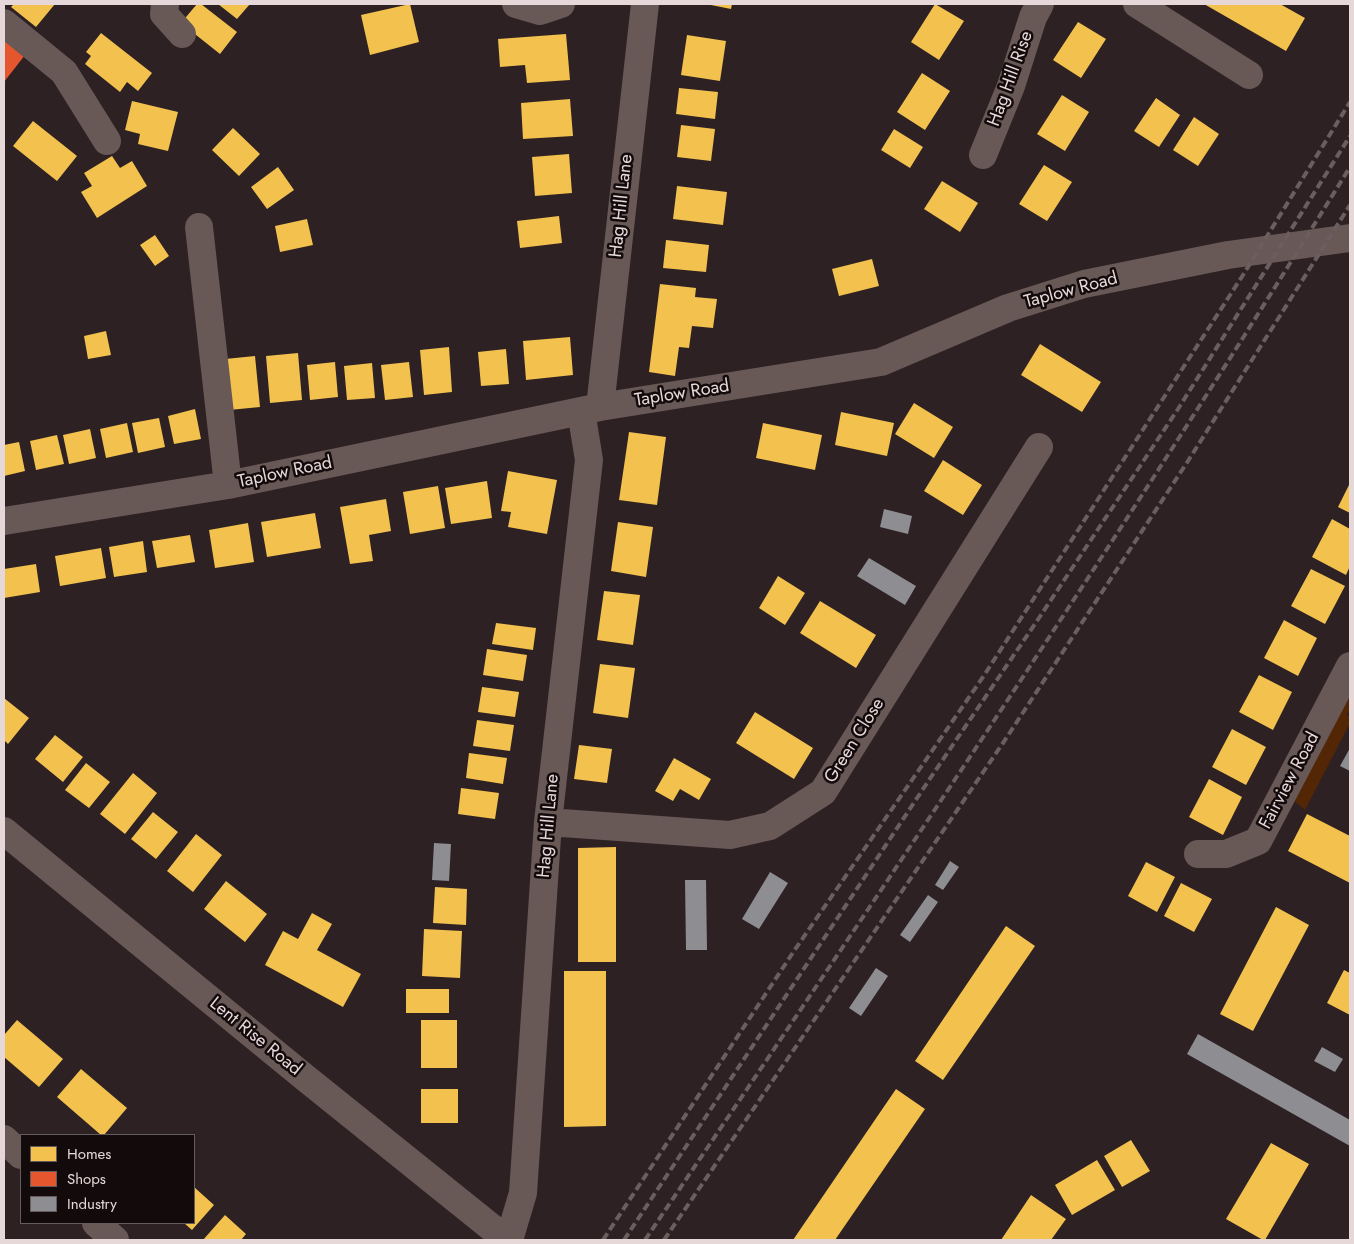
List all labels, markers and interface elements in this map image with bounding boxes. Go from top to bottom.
street label: Hag Hill Rise [984,28,1038,130]
street label: Hag Hill Lane [606,153,638,259]
street label: Taplow Road [1022,268,1120,314]
street label: Taplow Road [633,376,731,412]
street label: Taplow Road [236,452,334,494]
street label: Green Close [820,695,890,787]
street label: Fairview Road [1255,729,1325,833]
street label: Hag Hill Lane [534,773,564,879]
street label: Lent Rise Road [205,993,305,1081]
legend [20,1134,195,1224]
text: Homes [67,1143,111,1165]
text: Shops [67,1168,106,1190]
text: Industry [67,1193,117,1215]

